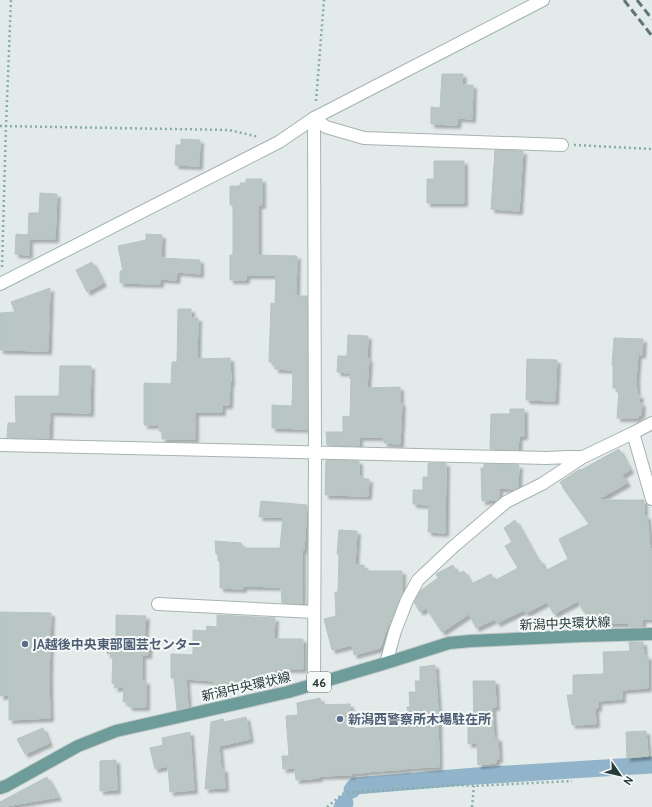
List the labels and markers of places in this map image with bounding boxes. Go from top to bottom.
place label: JA越後中央東部園芸センター [32,636,201,652]
marker: JA越後中央東部園芸センター [20,639,30,649]
place label: 新潟西警察所木場駐在所 [348,711,491,727]
marker: 新潟西警察所木場駐在所 [335,714,345,724]

